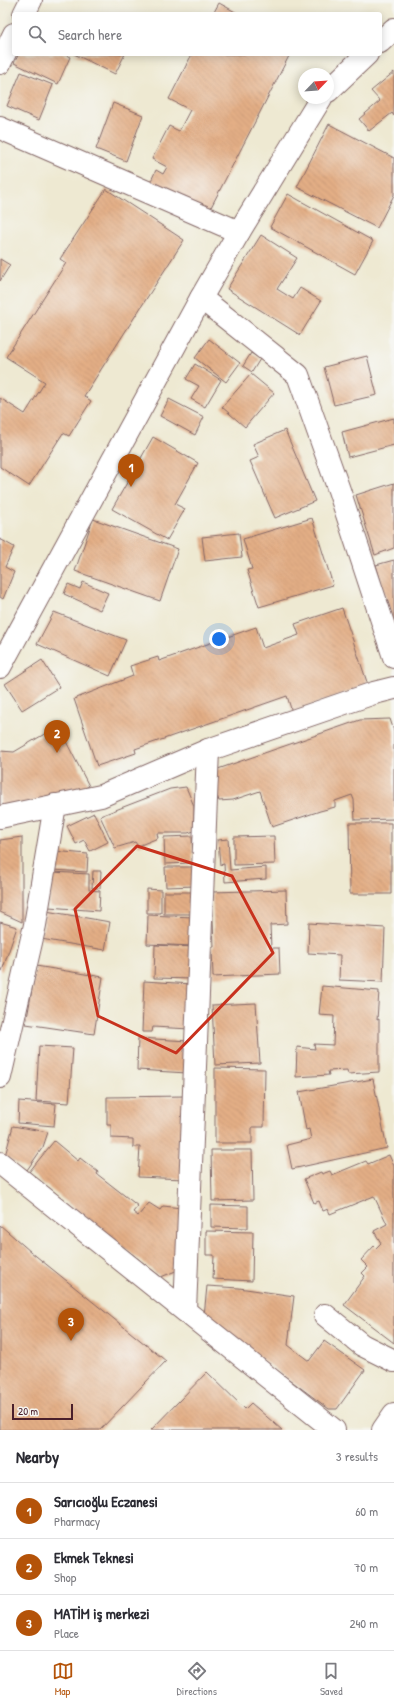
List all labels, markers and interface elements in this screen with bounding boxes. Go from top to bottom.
search box [12,12,382,56]
icon: search [26,23,48,45]
text: Search here [58,24,122,45]
north arrow [298,68,334,104]
pin: 1 [118,454,144,487]
your location [209,629,229,649]
pin: 2 [44,720,70,753]
pin: 3 [58,1308,84,1341]
scale bar [12,1402,73,1421]
text: 20 m [18,1404,38,1418]
text: Nearby [16,1445,59,1468]
text: 3 results [336,1447,378,1465]
text: Sarıcıoğlu Eczanesi [54,1491,158,1512]
text: 1 [27,1502,31,1520]
text: 60 m [355,1502,378,1520]
text: Pharmacy [54,1512,100,1530]
text: Ekmek Teknesi [54,1547,134,1568]
text: 2 [26,1558,32,1576]
text: 70 m [354,1558,378,1576]
text: Shop [54,1568,76,1586]
text: MATİM iş merkezi [54,1603,150,1624]
text: 3 [26,1614,32,1632]
text: 240 m [349,1614,378,1632]
text: Place [54,1624,79,1642]
tab: Map [52,1660,74,1698]
tab: Directions [177,1660,217,1698]
tab: Saved [320,1660,342,1698]

